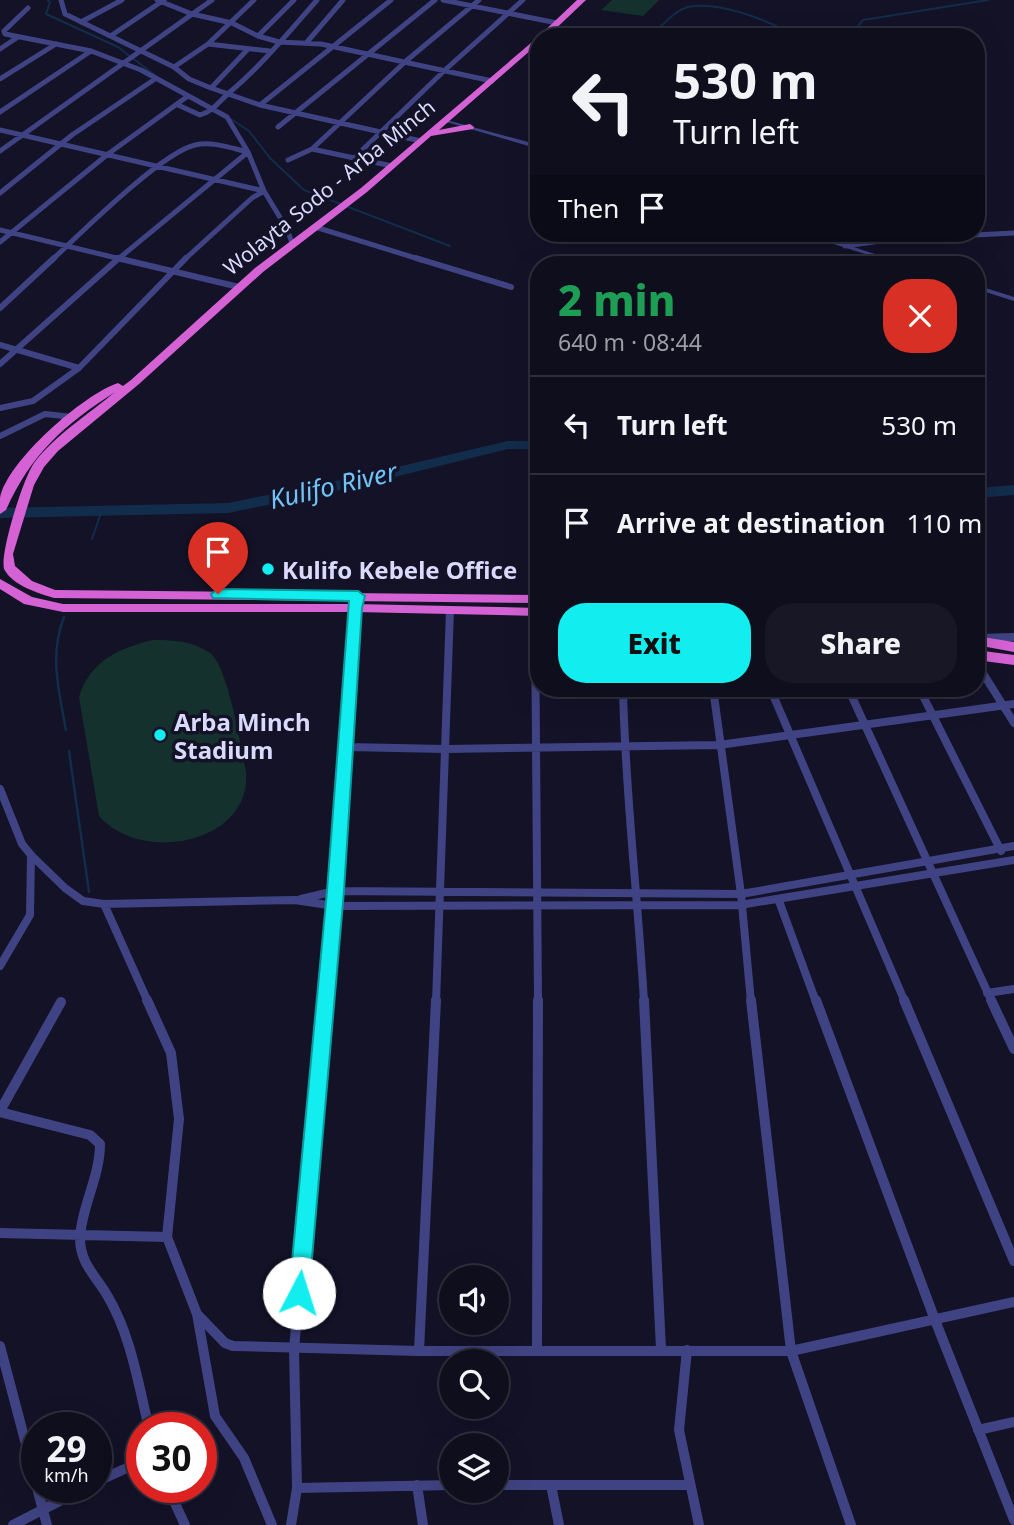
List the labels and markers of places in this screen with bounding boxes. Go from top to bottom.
pin [188,522,248,594]
place label: Kulifo Kebele Office [282,553,517,586]
marker: Kulifo Kebele Office [260,561,276,577]
place label: Arba Minch Stadium [174,705,311,766]
marker: Arba Minch Stadium [152,727,168,743]

